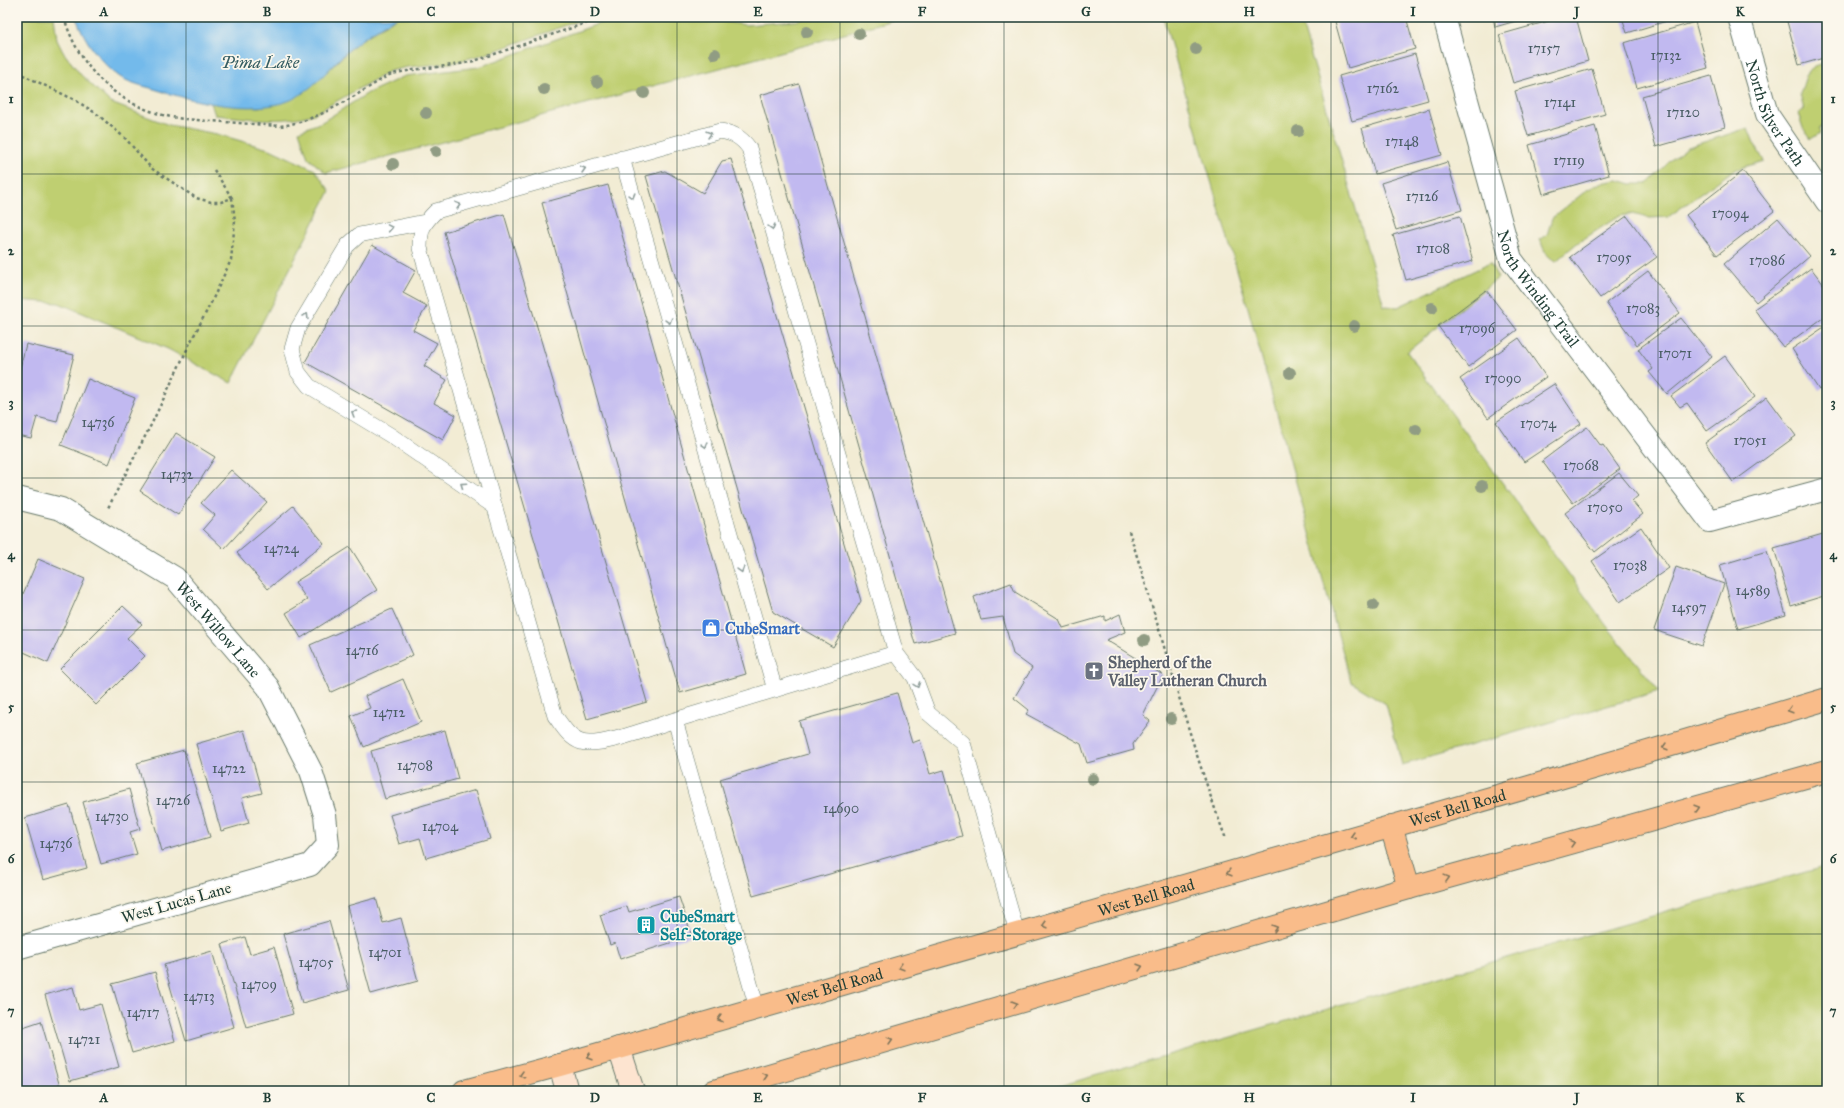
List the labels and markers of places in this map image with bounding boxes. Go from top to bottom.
shop icon: CubeSmart [700,617,722,639]
place label: CubeSmart [725,619,800,638]
place label: Shepherd of the Valley Lutheran Church [1107,653,1267,691]
church icon: Shepherd of the Valley Lutheran Church [1083,660,1105,682]
place label: CubeSmart Self-Storage [660,907,742,945]
building icon: CubeSmart Self-Storage [635,914,657,936]

